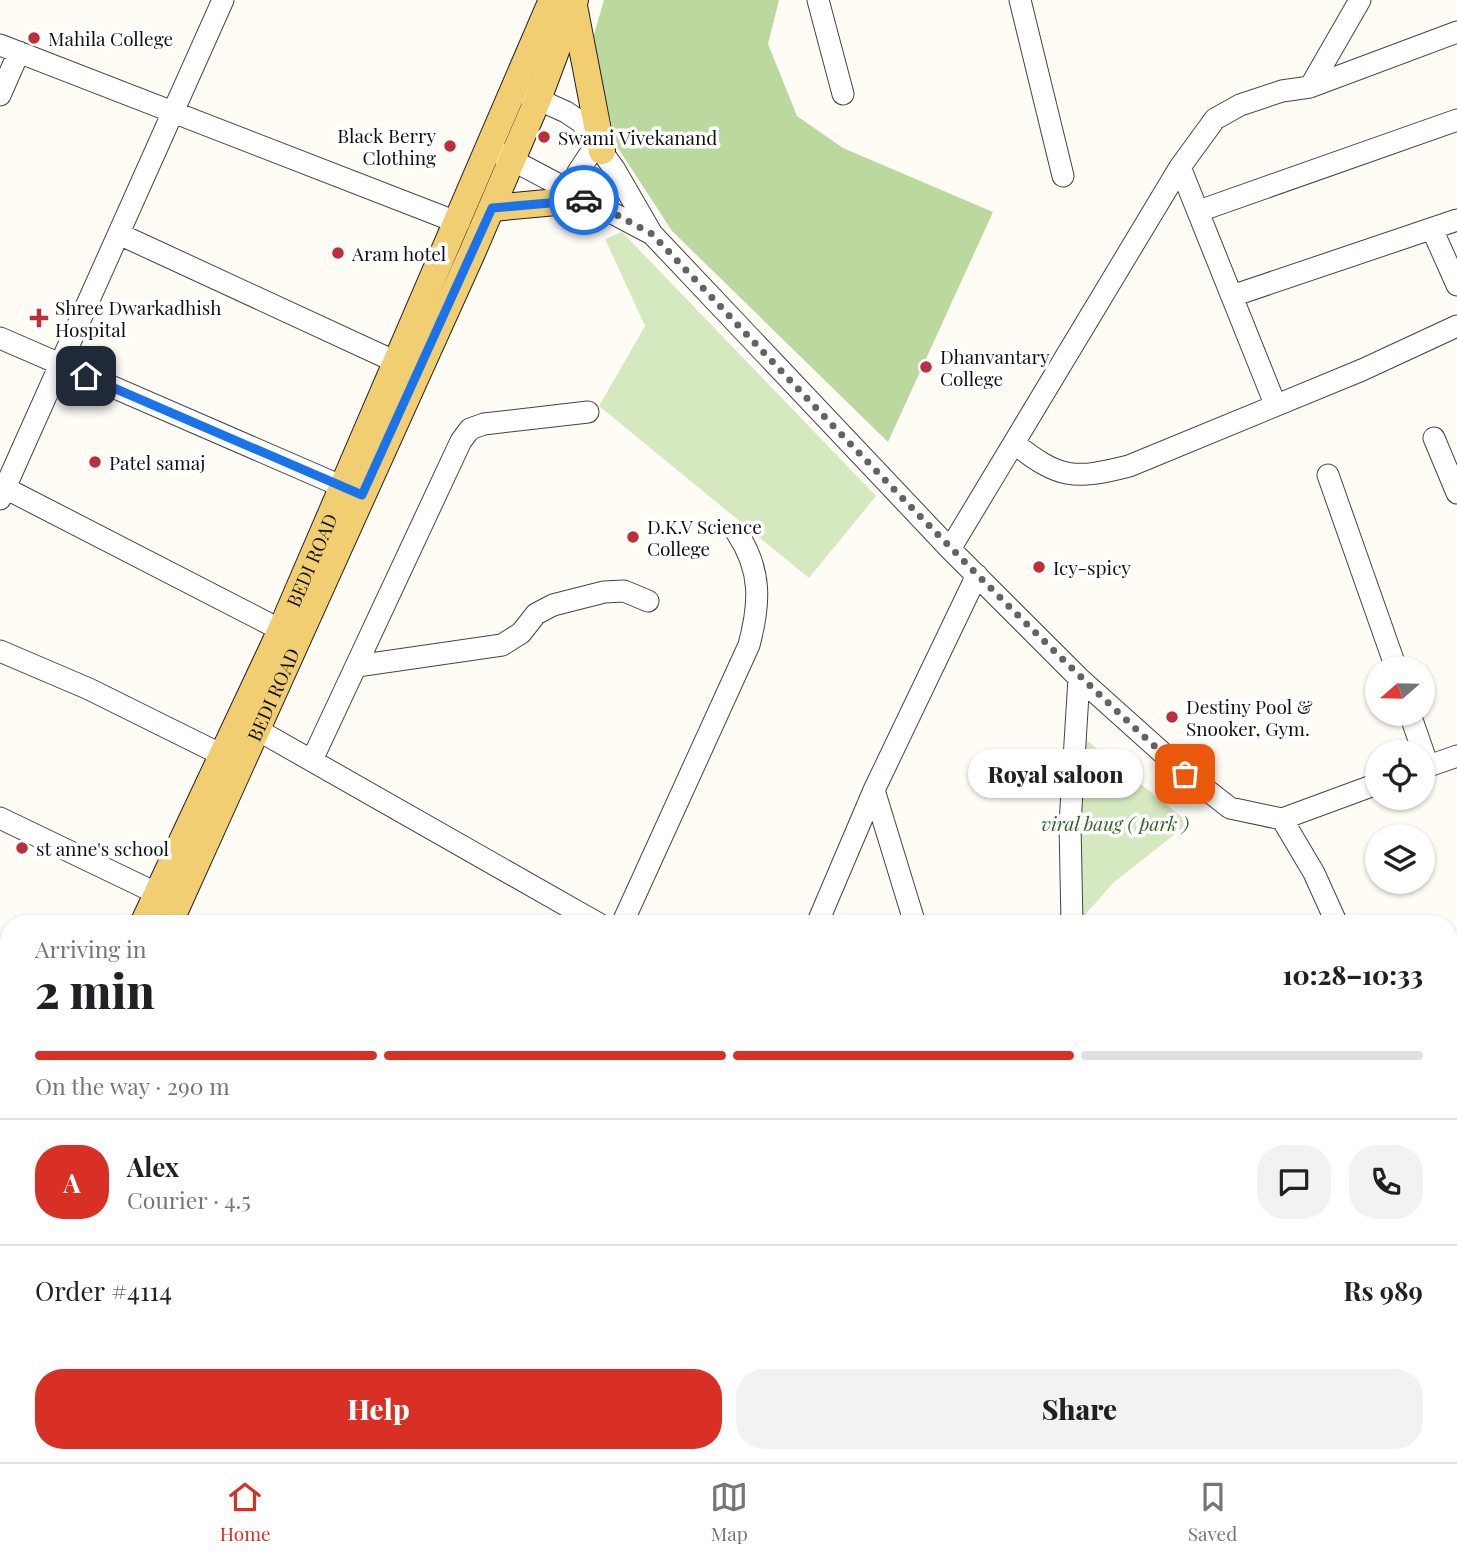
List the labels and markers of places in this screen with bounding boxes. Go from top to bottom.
place label: Mahila College [48,25,173,51]
marker: Mahila College [26,30,42,46]
place label: Black Berry Clothing [337,122,436,170]
place label: Swami Vivekanand [558,124,717,150]
marker: Swami Vivekanand [536,129,552,145]
marker: Black Berry Clothing [442,138,458,154]
place label: Aram hotel [351,240,447,266]
marker: Aram hotel [330,245,346,261]
place label: Shree Dwarkadhish Hospital [55,294,221,342]
marker: Shree Dwarkadhish Hospital [29,308,49,328]
place label: Dhanvantary College [940,343,1050,391]
pin [56,346,116,406]
marker: Dhanvantary College [918,359,934,375]
place label: Patel samaj [109,449,205,475]
marker: Patel samaj [87,454,103,470]
place label: D.K.V Science College [647,513,762,561]
marker: D.K.V Science College [625,529,641,545]
place label: Icy-spicy [1053,554,1131,580]
marker: Icy-spicy [1031,559,1047,575]
place label: Destiny Pool & Snooker, Gym. [1186,693,1313,741]
marker: Destiny Pool & Snooker, Gym. [1164,709,1180,725]
pin [1155,744,1215,804]
callout: Royal saloon [968,750,1143,798]
place label: st anne's school [36,835,170,861]
marker: st anne's school [14,840,30,856]

